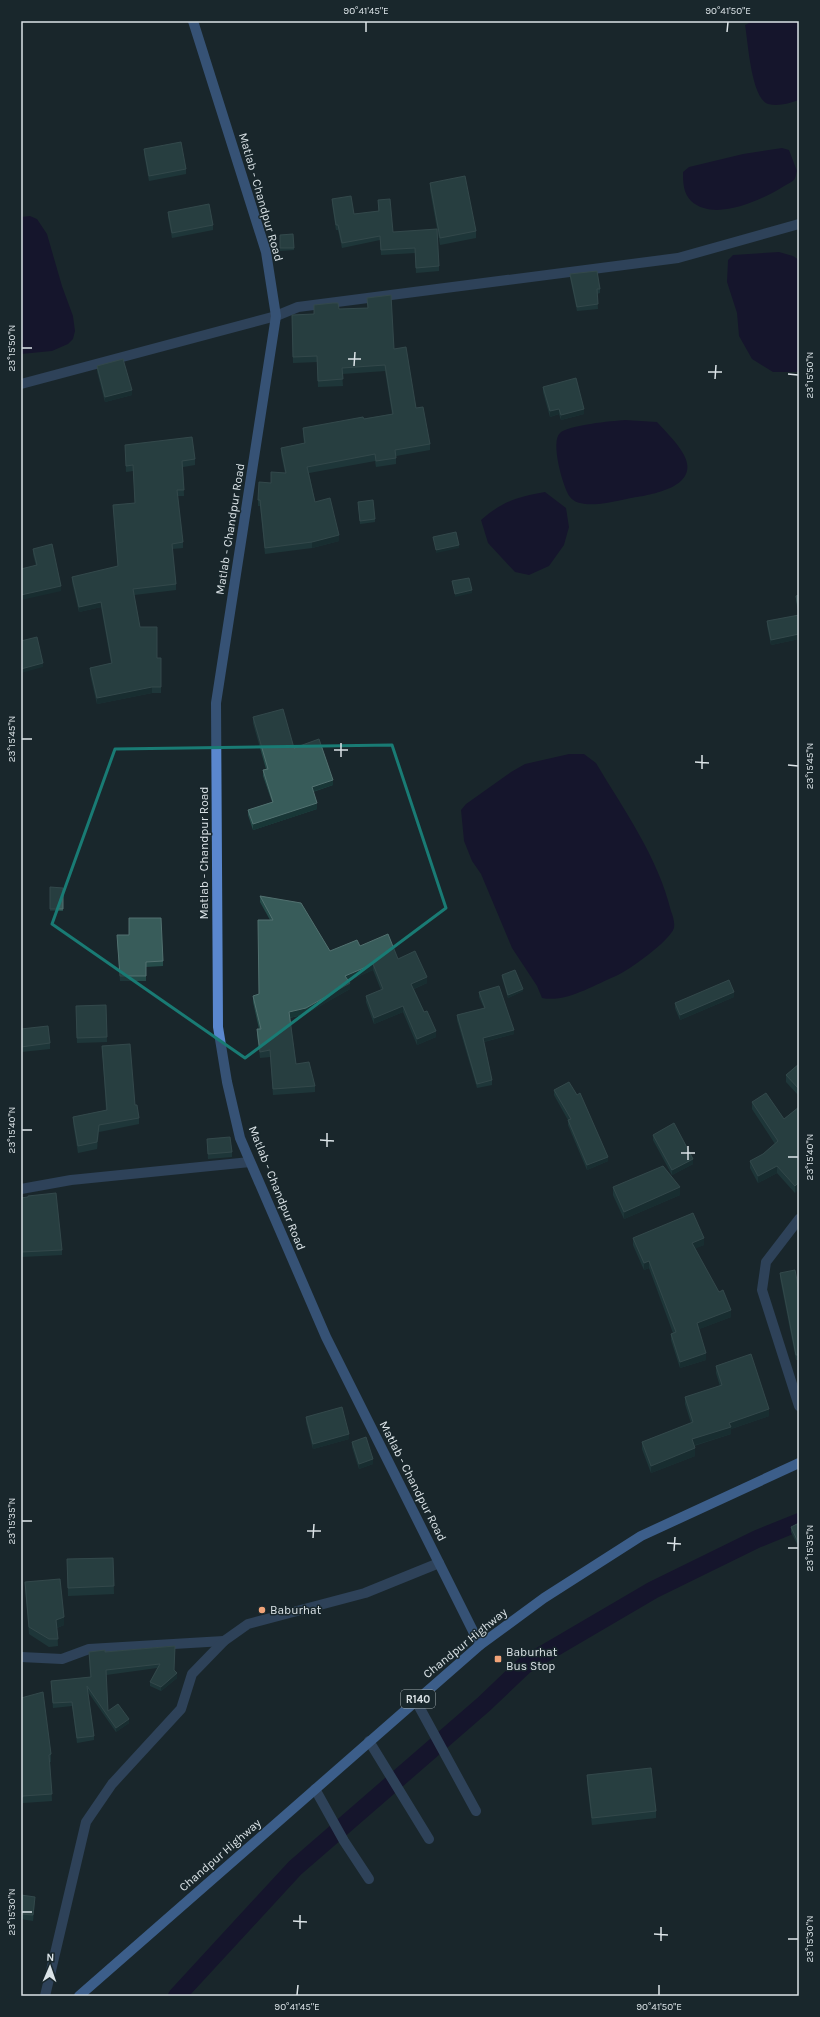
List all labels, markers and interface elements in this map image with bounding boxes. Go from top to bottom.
text: 90°41'45"E [343,5,389,17]
text: 90°41'50"E [705,5,751,17]
street label: Matlab - Chandpur Road [236,131,286,263]
text: 23°15'50"N [6,325,18,371]
text: 23°15'50"N [804,352,816,398]
street label: Matlab - Chandpur Road [213,462,247,596]
text: 23°15'45"N [6,716,18,762]
text: 23°15'45"N [804,743,816,789]
street label: Matlab - Chandpur Road [197,787,211,919]
text: 23°15'40"N [6,1107,18,1153]
street label: Matlab - Chandpur Road [246,1124,308,1252]
text: 23°15'40"N [804,1134,816,1180]
street label: Matlab - Chandpur Road [377,1419,449,1543]
text: 23°15'35"N [6,1498,18,1544]
text: 23°15'35"N [804,1525,816,1571]
place label: Baburhat [270,1603,322,1617]
marker: Baburhat [257,1605,267,1615]
street label: Chandpur Highway [420,1605,510,1681]
place label: Baburhat Bus Stop [506,1645,558,1673]
marker: Baburhat Bus Stop [493,1654,503,1664]
road number: R140 [401,1690,435,1708]
street label: Chandpur Highway [176,1815,264,1894]
text: 23°15'30"N [6,1888,18,1936]
text: 23°15'30"N [804,1915,816,1963]
north arrow [30,1947,70,1987]
text: N [46,1951,55,1964]
text: 90°41'45"E [274,2001,320,2013]
text: 90°41'50"E [636,2001,682,2013]

